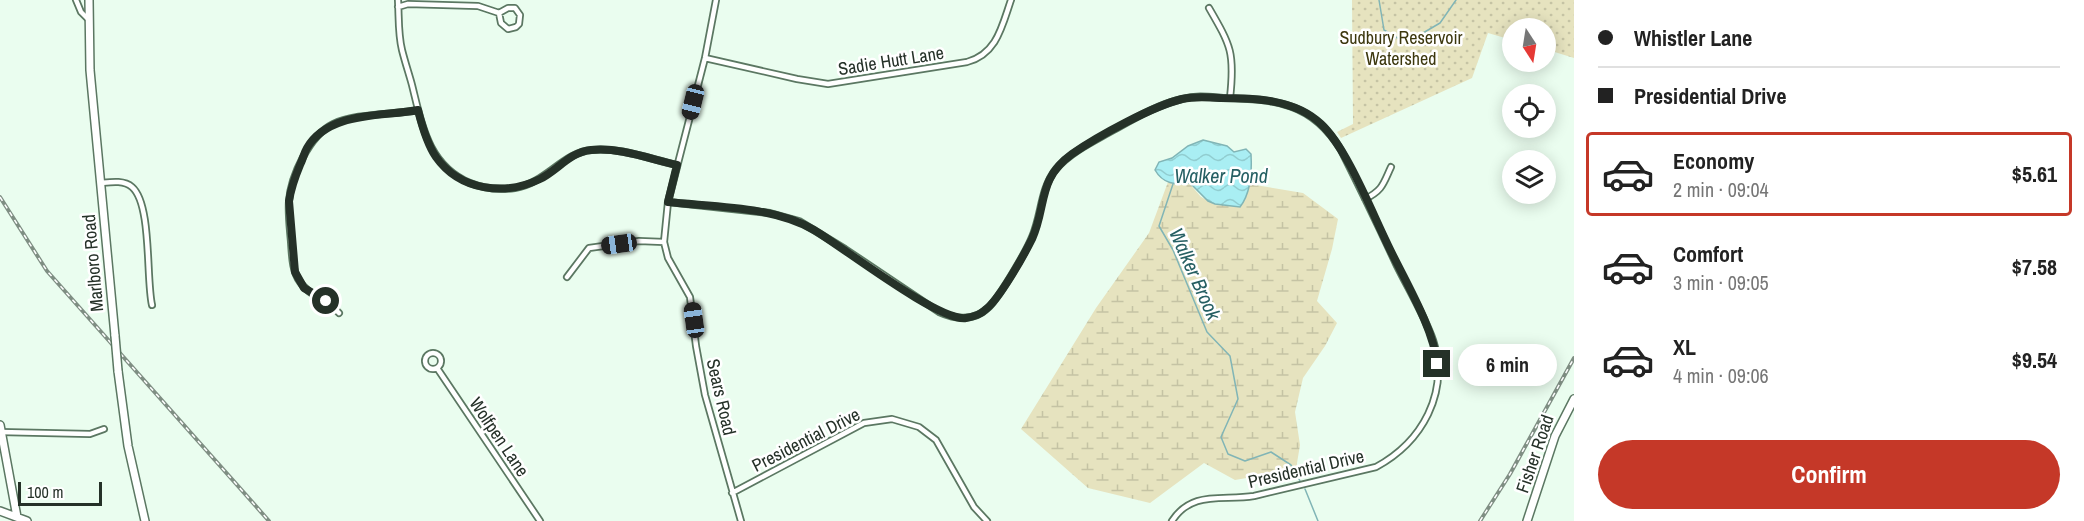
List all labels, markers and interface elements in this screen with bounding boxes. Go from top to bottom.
north arrow [1502,18,1556,72]
map controls [1502,18,1556,204]
text: Whistler Lane [1634,23,1752,53]
park label: Sudbury Reservoir Watershed [1339,25,1463,71]
street label: Sadie Hutt Lane [836,40,946,81]
text: Presidential Drive [1634,81,1786,111]
car [680,82,706,122]
button: locate [1502,84,1556,138]
text: Economy [1673,146,1754,176]
icon: car [1601,147,1655,201]
button: layers [1502,150,1556,204]
text: $5.61 [2012,159,2057,189]
water label: Walker Pond [1174,162,1269,189]
text: 2 min · 09:04 [1673,176,1769,203]
street label: Marlboro Road [76,213,109,313]
water label: Walker Brook [1163,224,1228,325]
car [600,233,638,255]
text: Comfort [1673,239,1743,269]
icon: car [1601,240,1655,294]
text: $7.58 [2012,252,2057,282]
text: 3 min · 09:05 [1673,269,1769,296]
route start [312,287,339,314]
car [683,301,705,339]
text: XL [1673,332,1696,362]
icon: car [1601,333,1655,387]
callout: 6 min [1458,343,1557,385]
text: $9.54 [2012,345,2057,375]
route end [1423,350,1450,377]
text: 6 min [1486,351,1529,378]
street label: Sears Road [701,356,742,438]
text: 4 min · 09:06 [1673,362,1769,389]
street label: Wolfpen Lane [464,392,535,481]
street label: Presidential Drive [747,402,864,478]
street label: Fisher Road [1509,411,1560,496]
button: Confirm [1598,440,2060,509]
street label: Presidential Drive [1246,443,1366,494]
scale bar [18,479,102,506]
text: 100 m [27,481,63,503]

